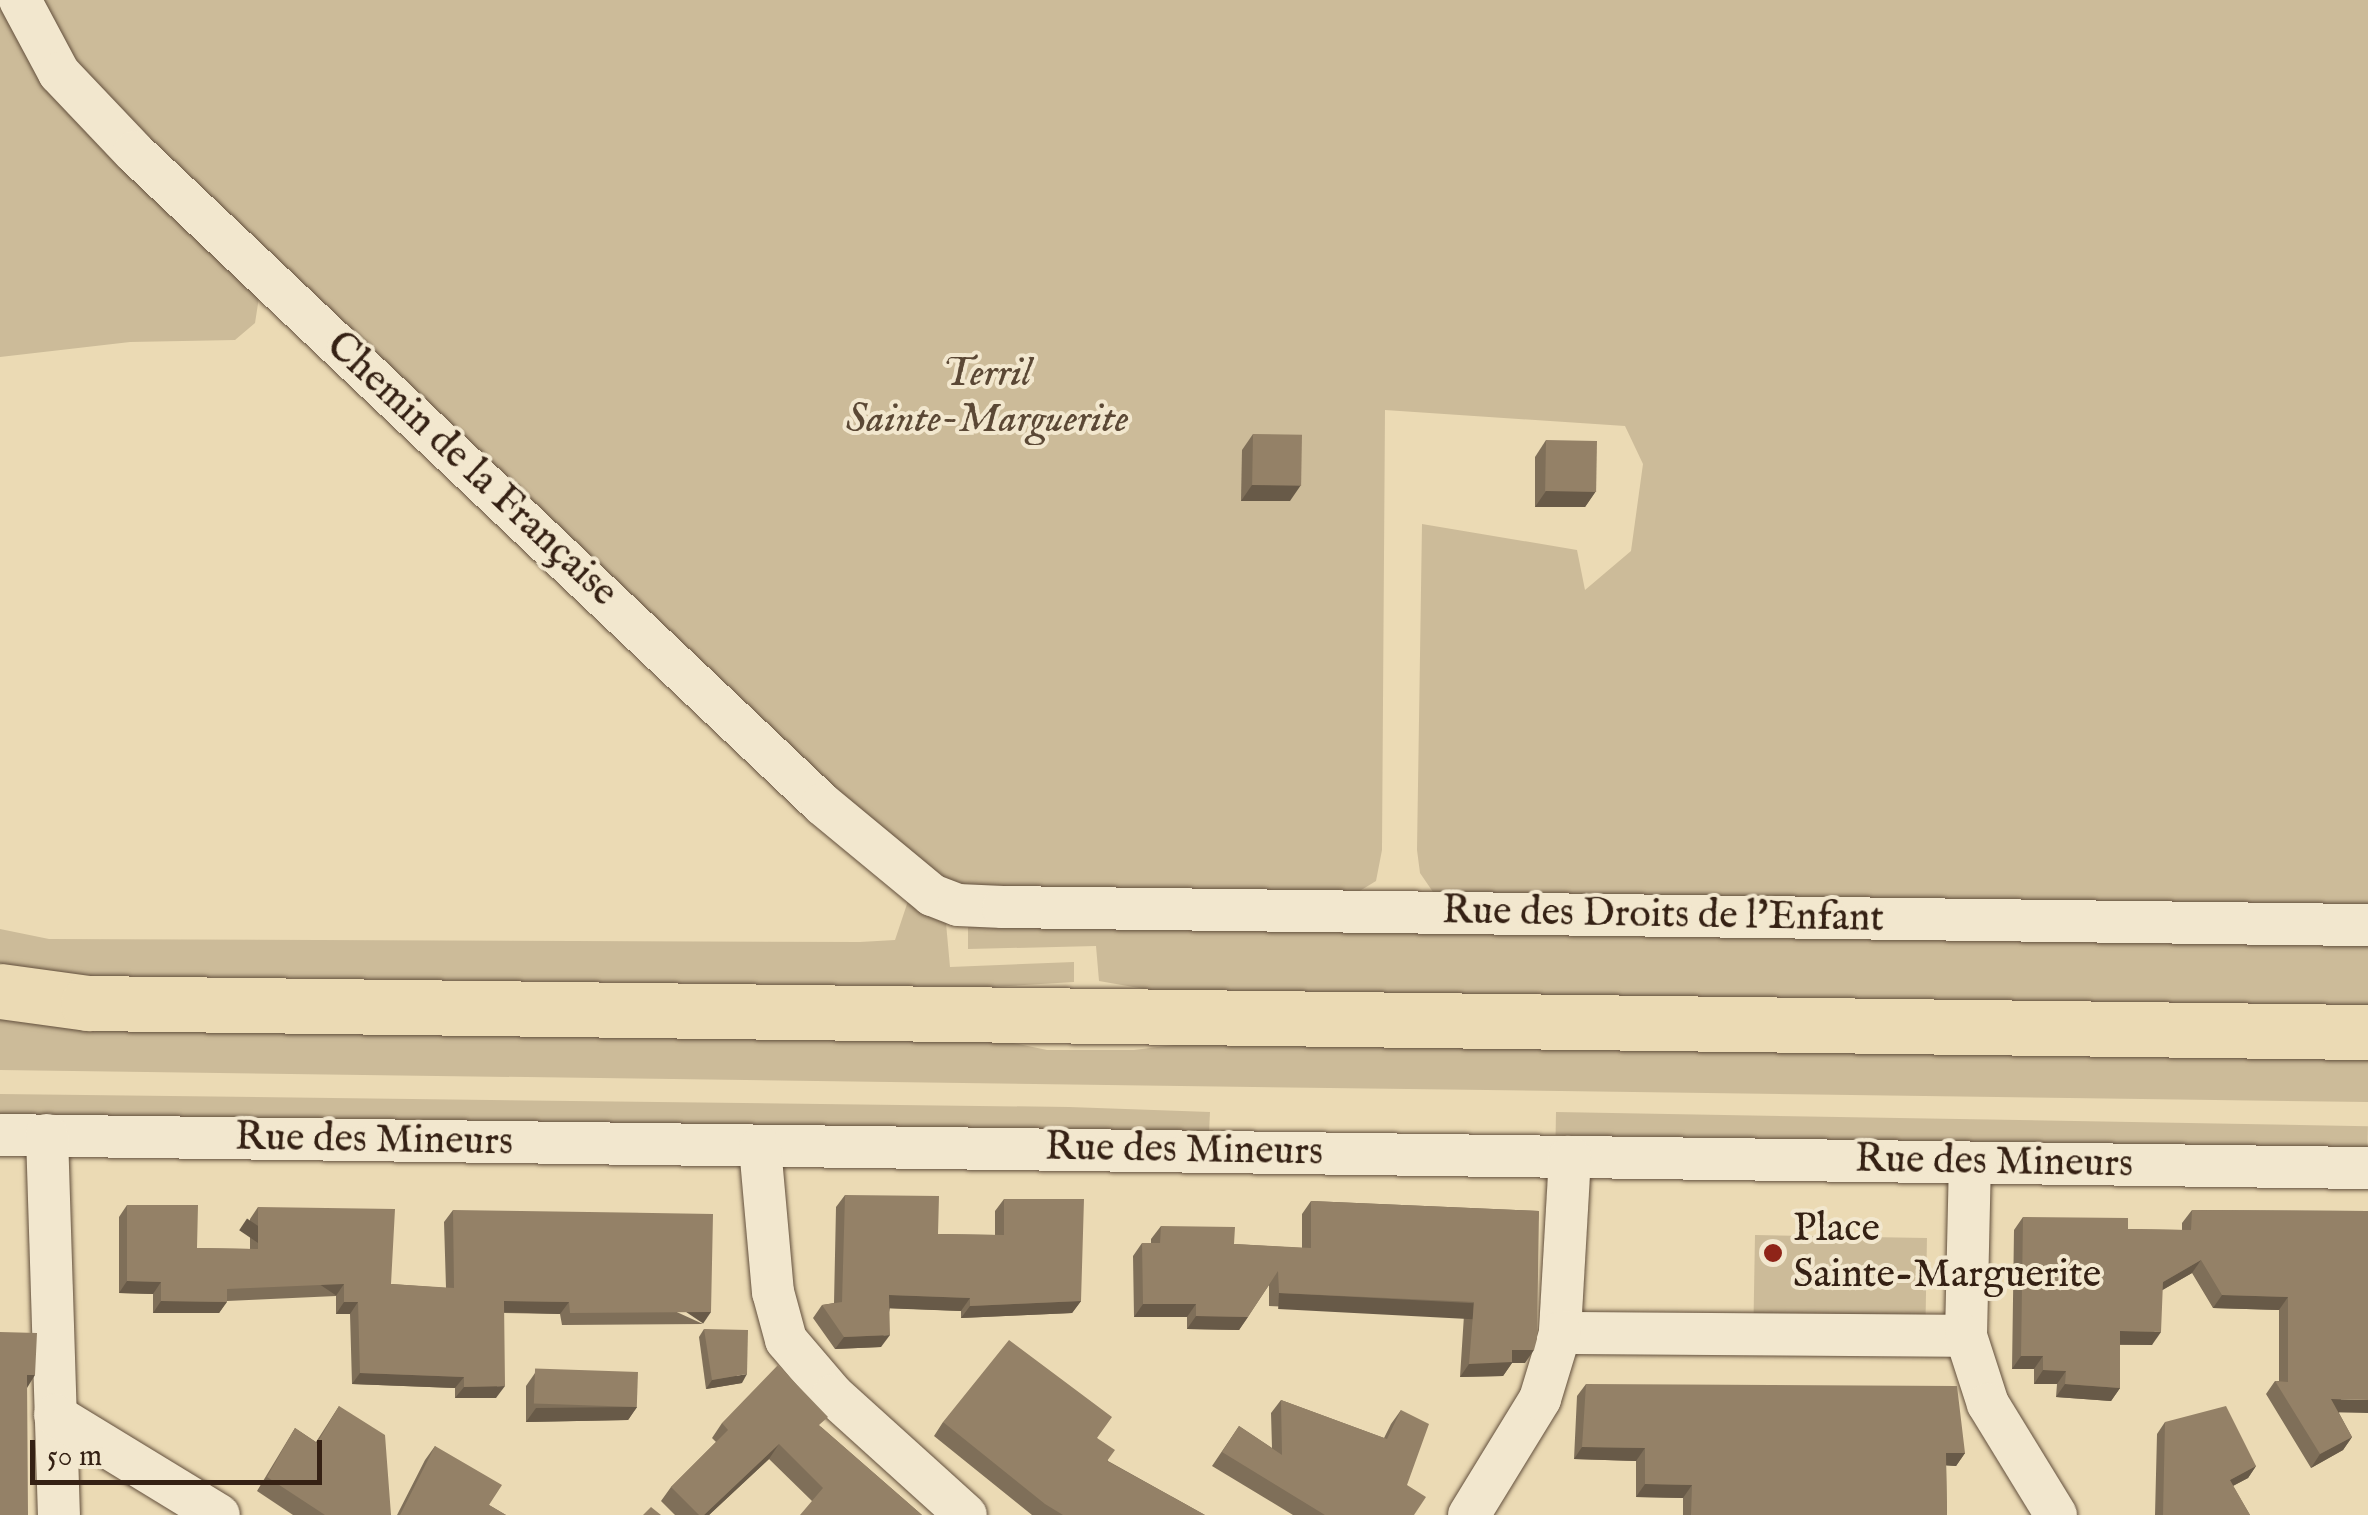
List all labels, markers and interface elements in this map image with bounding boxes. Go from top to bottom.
street label: Chemin de la Française [315,323,627,617]
park label: Terril Sainte-Marguerite [846,351,1128,445]
street label: Rue des Droits de l'Enfant [1442,888,1884,944]
street label: Rue des Mineurs [235,1115,513,1167]
street label: Rue des Mineurs [1045,1125,1323,1177]
street label: Rue des Mineurs [1855,1137,2133,1189]
place label: Place Sainte-Marguerite [1793,1206,2101,1300]
marker: Place Sainte-Marguerite [1762,1242,1784,1264]
scale bar [35,1420,328,1482]
text: 50 m [47,1438,102,1476]

